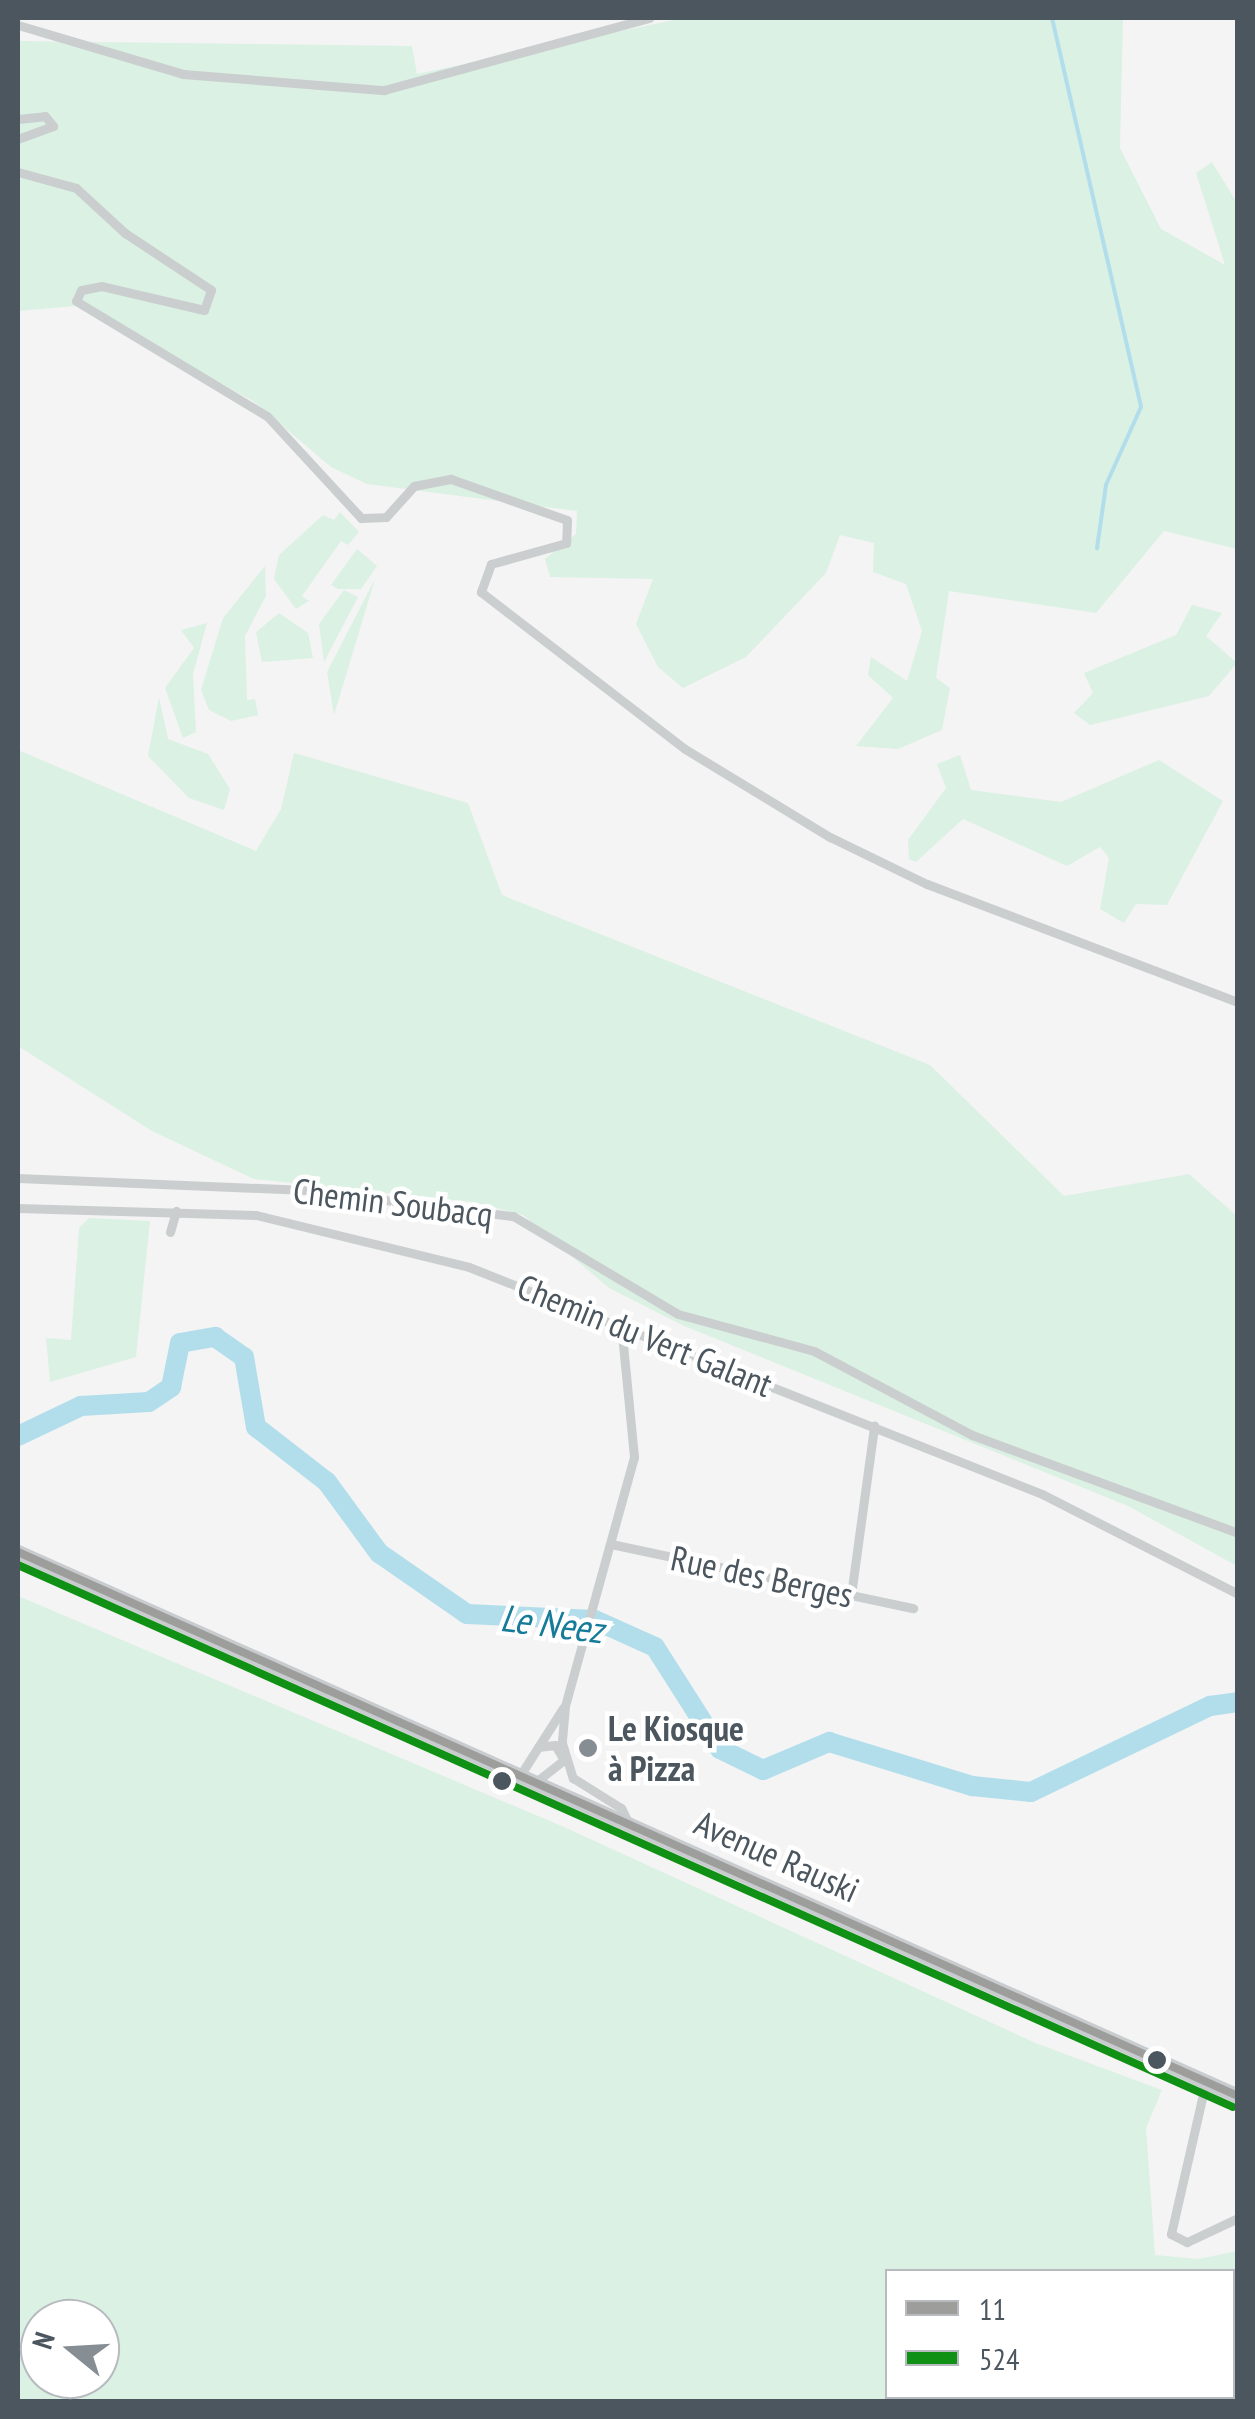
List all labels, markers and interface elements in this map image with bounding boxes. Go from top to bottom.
street label: Chemin Soubacq [291,1169,495,1235]
street label: Chemin du Vert Galant [511,1265,779,1405]
street label: Rue des Berges [667,1536,857,1616]
water label: Le Neez [498,1594,606,1652]
place label: Le Kiosque à Pizza [608,1707,744,1789]
marker: Le Kiosque à Pizza [577,1737,599,1759]
unlabelled marker [492,1771,512,1791]
street label: Avenue Rauski [689,1801,865,1911]
unlabelled marker [1147,2050,1167,2070]
legend [885,2269,1235,2399]
text: 11 [979,2289,1006,2328]
north arrow [20,2299,120,2399]
text: N [23,2327,63,2353]
text: 524 [979,2339,1020,2378]

